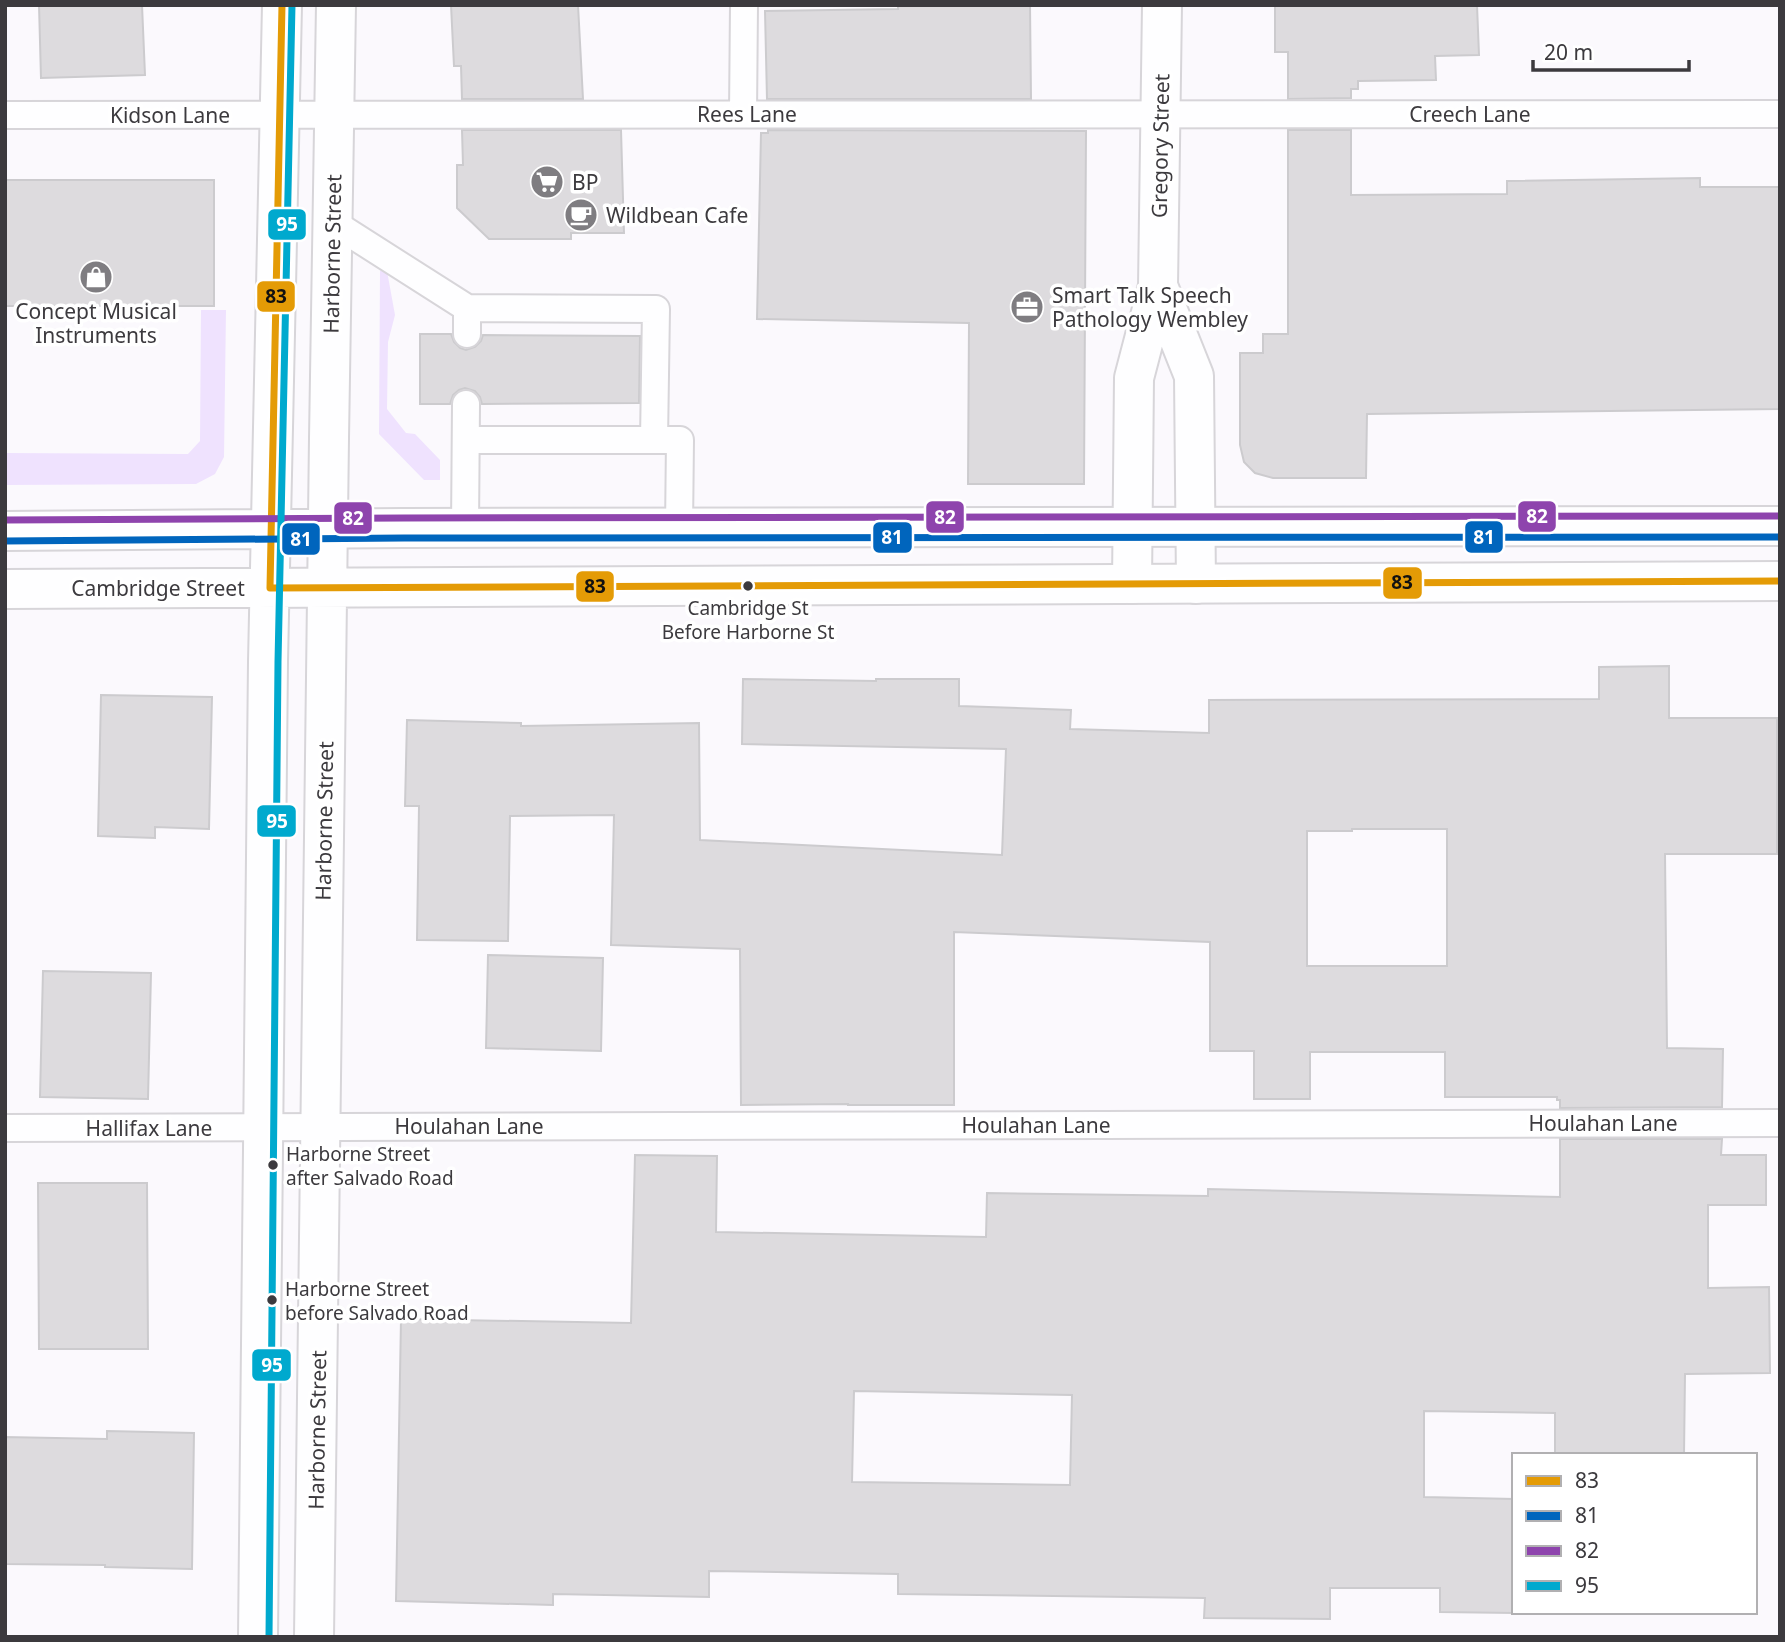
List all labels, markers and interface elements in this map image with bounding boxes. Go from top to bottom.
scale bar [1533,28,1689,72]
text: 20 m [1544,38,1593,66]
street label: Gregory Street [1145,73,1175,218]
street label: Rees Lane [697,100,797,128]
street label: Creech Lane [1409,100,1531,128]
street label: Kidson Lane [110,101,230,129]
supermarket icon: BP [528,163,566,201]
place label: BP [572,168,598,196]
street label: Harborne Street [317,174,347,334]
cafe icon: Wildbean Cafe [562,196,600,234]
place label: Wildbean Cafe [606,201,748,229]
line badge: 95 [267,208,307,241]
text: 95 [276,211,298,237]
shop icon: Concept Musical Instruments [77,258,115,296]
line badge: 83 [256,280,296,313]
place label: Smart Talk Speech Pathology Wembley [1052,281,1248,333]
text: 83 [265,283,287,309]
office icon: Smart Talk Speech Pathology Wembley [1008,288,1046,326]
place label: Concept Musical Instruments [15,297,177,349]
line badge: 82 [925,500,965,534]
line badge: 82 [1517,500,1557,533]
line badge: 82 [333,501,373,535]
text: 82 [1526,503,1548,529]
text: 82 [934,504,956,530]
text: 82 [342,505,364,531]
line badge: 81 [1464,520,1504,554]
line badge: 81 [872,521,913,554]
line badge: 81 [281,522,321,556]
text: 81 [881,524,903,550]
text: 81 [1473,524,1495,550]
text: 81 [290,526,312,552]
line badge: 83 [1382,566,1423,600]
text: 83 [1391,569,1413,595]
line badge: 83 [575,570,615,603]
text: 83 [584,573,606,599]
street label: Cambridge Street [71,574,245,602]
marker: Cambridge St Before Harborne St [741,579,755,593]
place label: Cambridge St Before Harborne St [662,595,834,645]
street label: Harborne Street [309,741,339,901]
line badge: 95 [256,804,297,838]
text: 95 [266,808,288,834]
street label: Houlahan Lane [1528,1109,1678,1137]
street label: Houlahan Lane [961,1111,1111,1139]
street label: Houlahan Lane [394,1112,544,1140]
street label: Hallifax Lane [86,1114,212,1142]
place label: Harborne Street after Salvado Road [286,1141,454,1191]
marker: Harborne Street after Salvado Road [266,1158,280,1172]
place label: Harborne Street before Salvado Road [285,1276,469,1326]
marker: Harborne Street before Salvado Road [265,1293,279,1307]
line badge: 95 [251,1348,292,1382]
street label: Harborne Street [302,1350,332,1510]
text: 95 [261,1352,283,1378]
legend [1512,1453,1757,1614]
text: 83 [1575,1466,1599,1494]
text: 81 [1575,1501,1599,1529]
text: 82 [1575,1536,1599,1564]
text: 95 [1575,1571,1599,1599]

